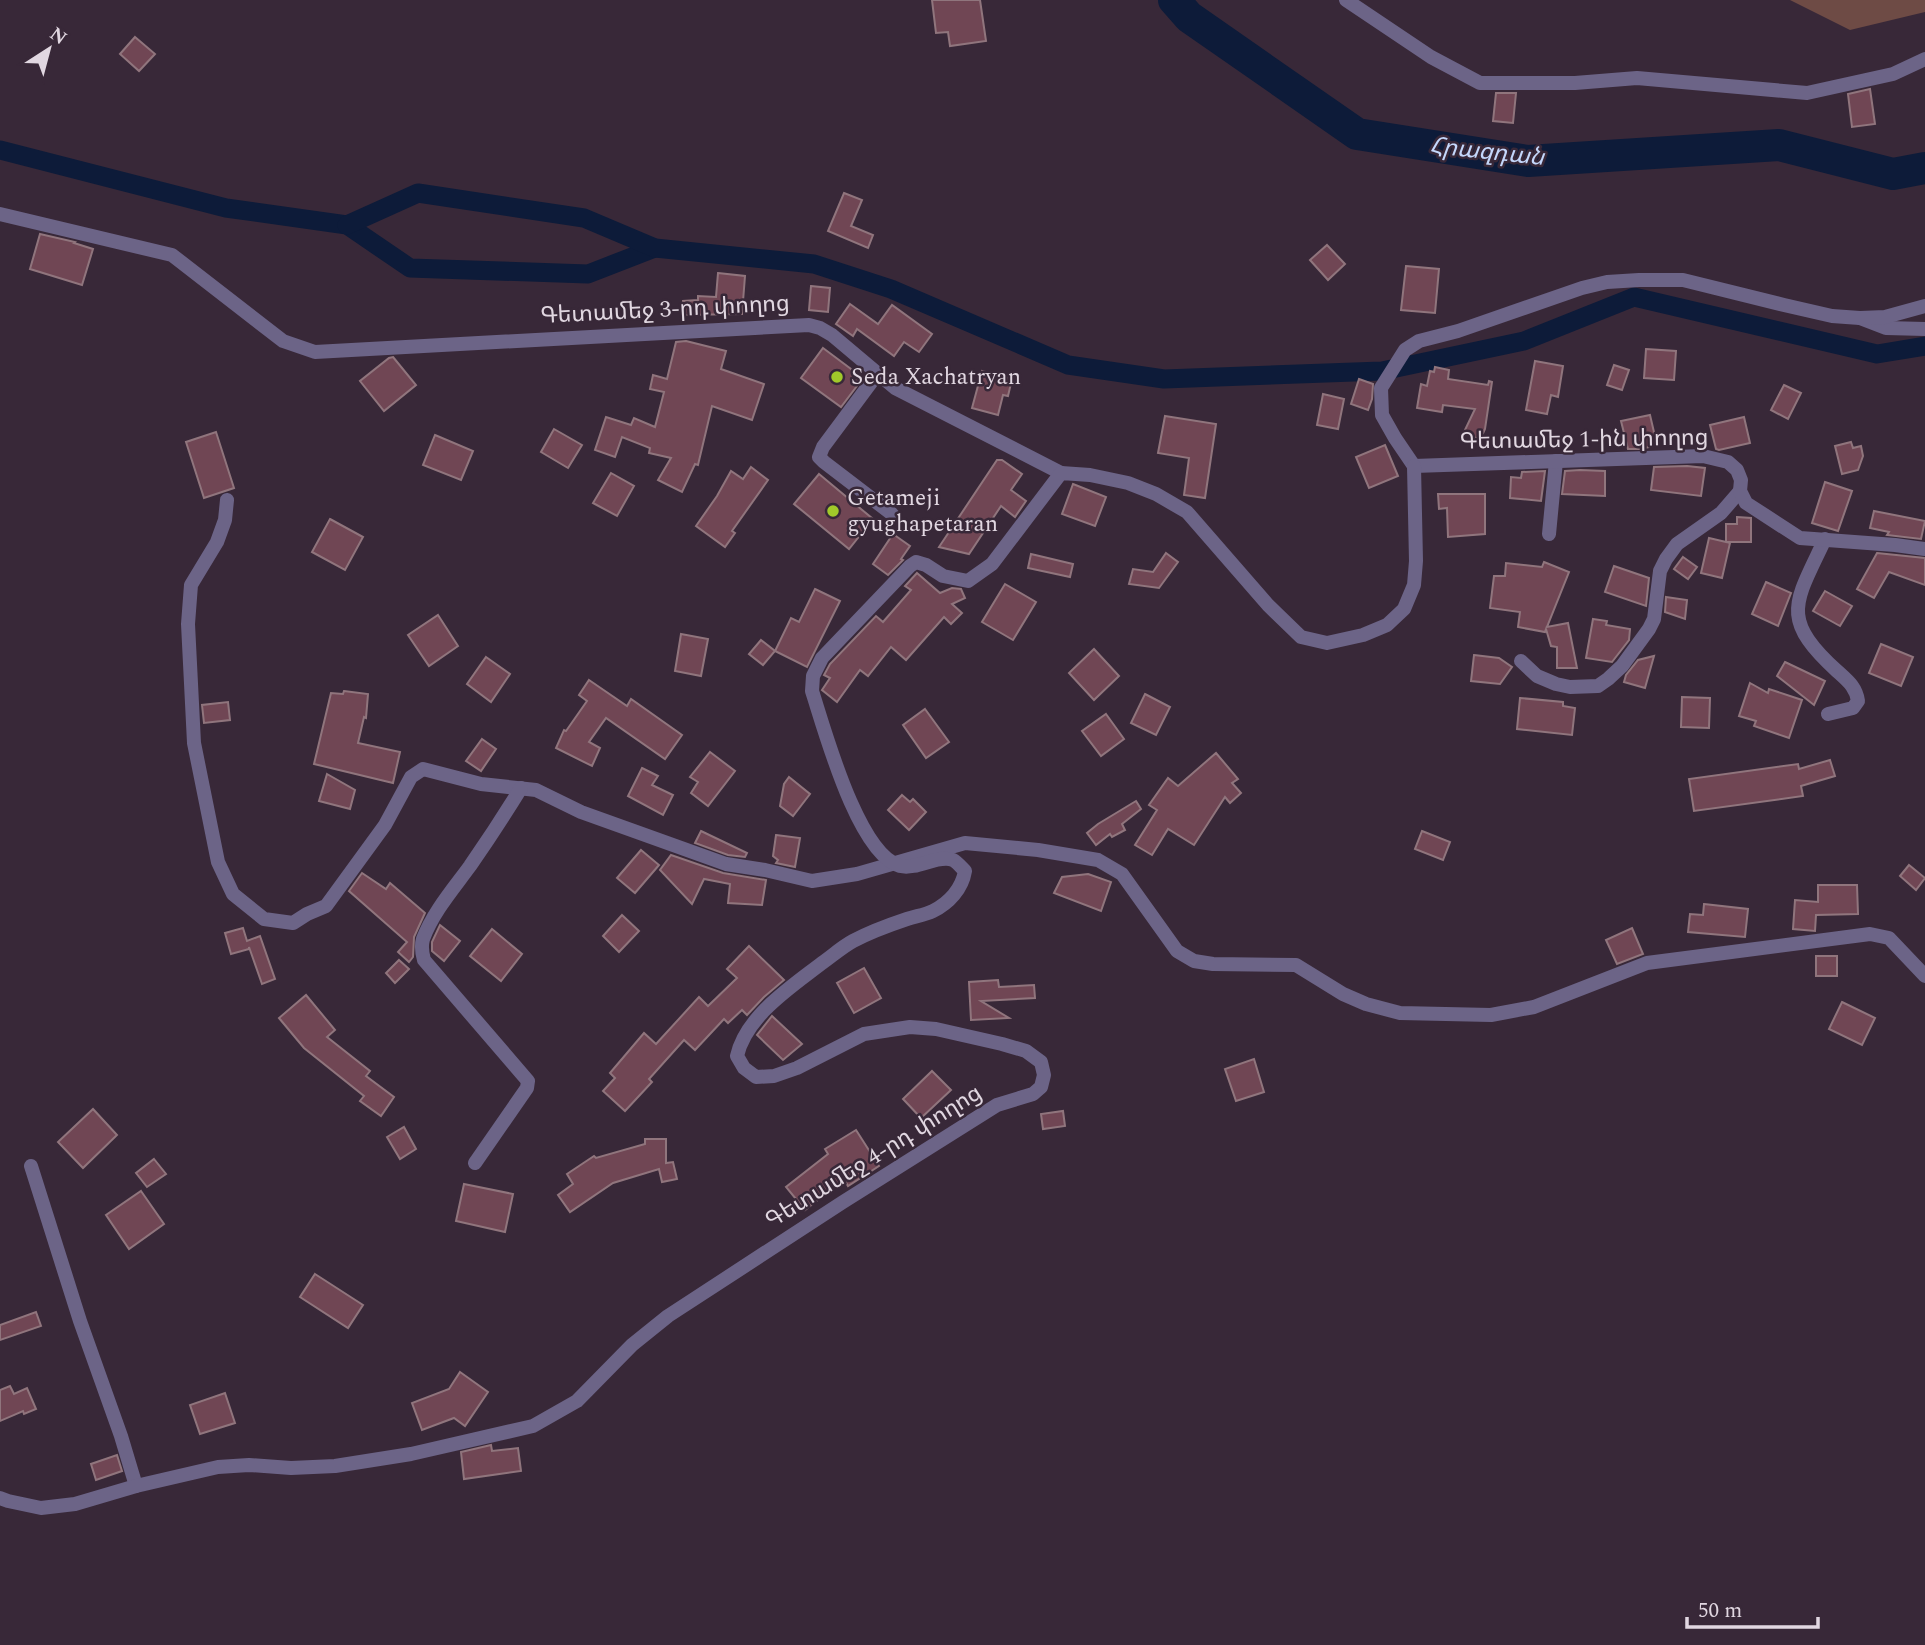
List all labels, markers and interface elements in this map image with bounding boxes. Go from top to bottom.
north arrow [14,14,84,84]
text: N [43,20,73,53]
water label: Հրազդան [1428,128,1548,176]
street label: Գետամեջ 3-րդ փողոց [539,286,791,334]
place label: Seda Xachatryan [851,360,1021,395]
marker: Seda Xachatryan [829,369,845,385]
street label: Գետամեջ 1-ին փողոց [1459,420,1709,460]
place label: Getameji gyughapetaran [847,481,998,542]
marker: Getameji gyughapetaran [825,503,841,519]
street label: Գետամեջ 4-րդ փողոց [759,1076,989,1238]
scale bar [1687,1586,1818,1630]
text: 50 m [1698,1595,1742,1627]

